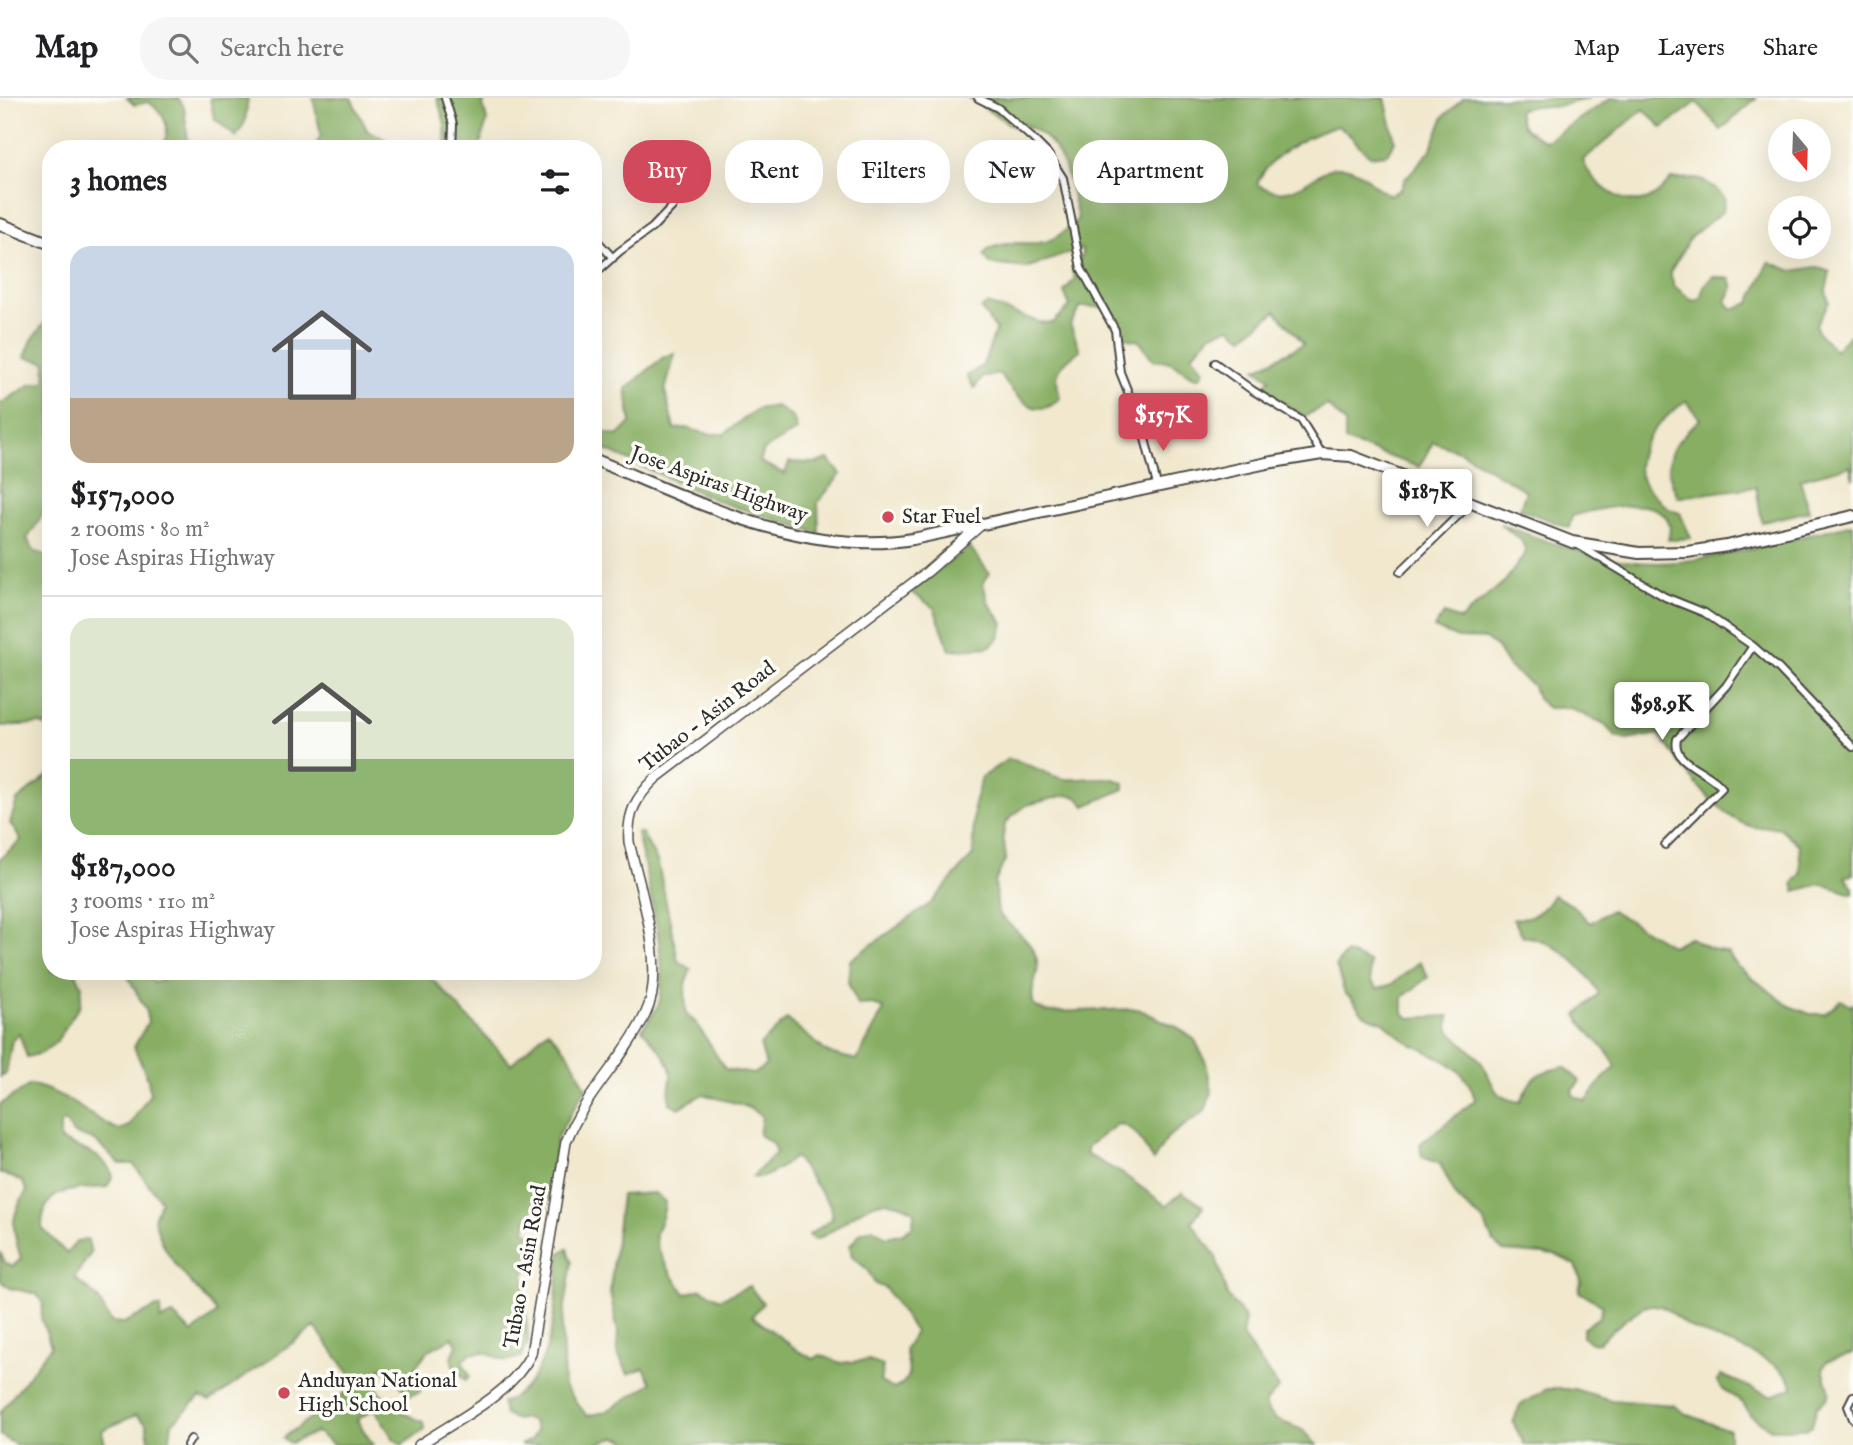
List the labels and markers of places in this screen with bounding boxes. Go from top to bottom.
pin: $157K [1114,394,1212,453]
pin: $187K [1378,470,1476,529]
place label: Star Fuel [902,504,981,531]
marker: Star Fuel [880,509,896,525]
pin: $98.9K [1605,682,1719,742]
place label: Anduyan National High School [297,1368,457,1419]
marker: Anduyan National High School [276,1385,292,1401]

